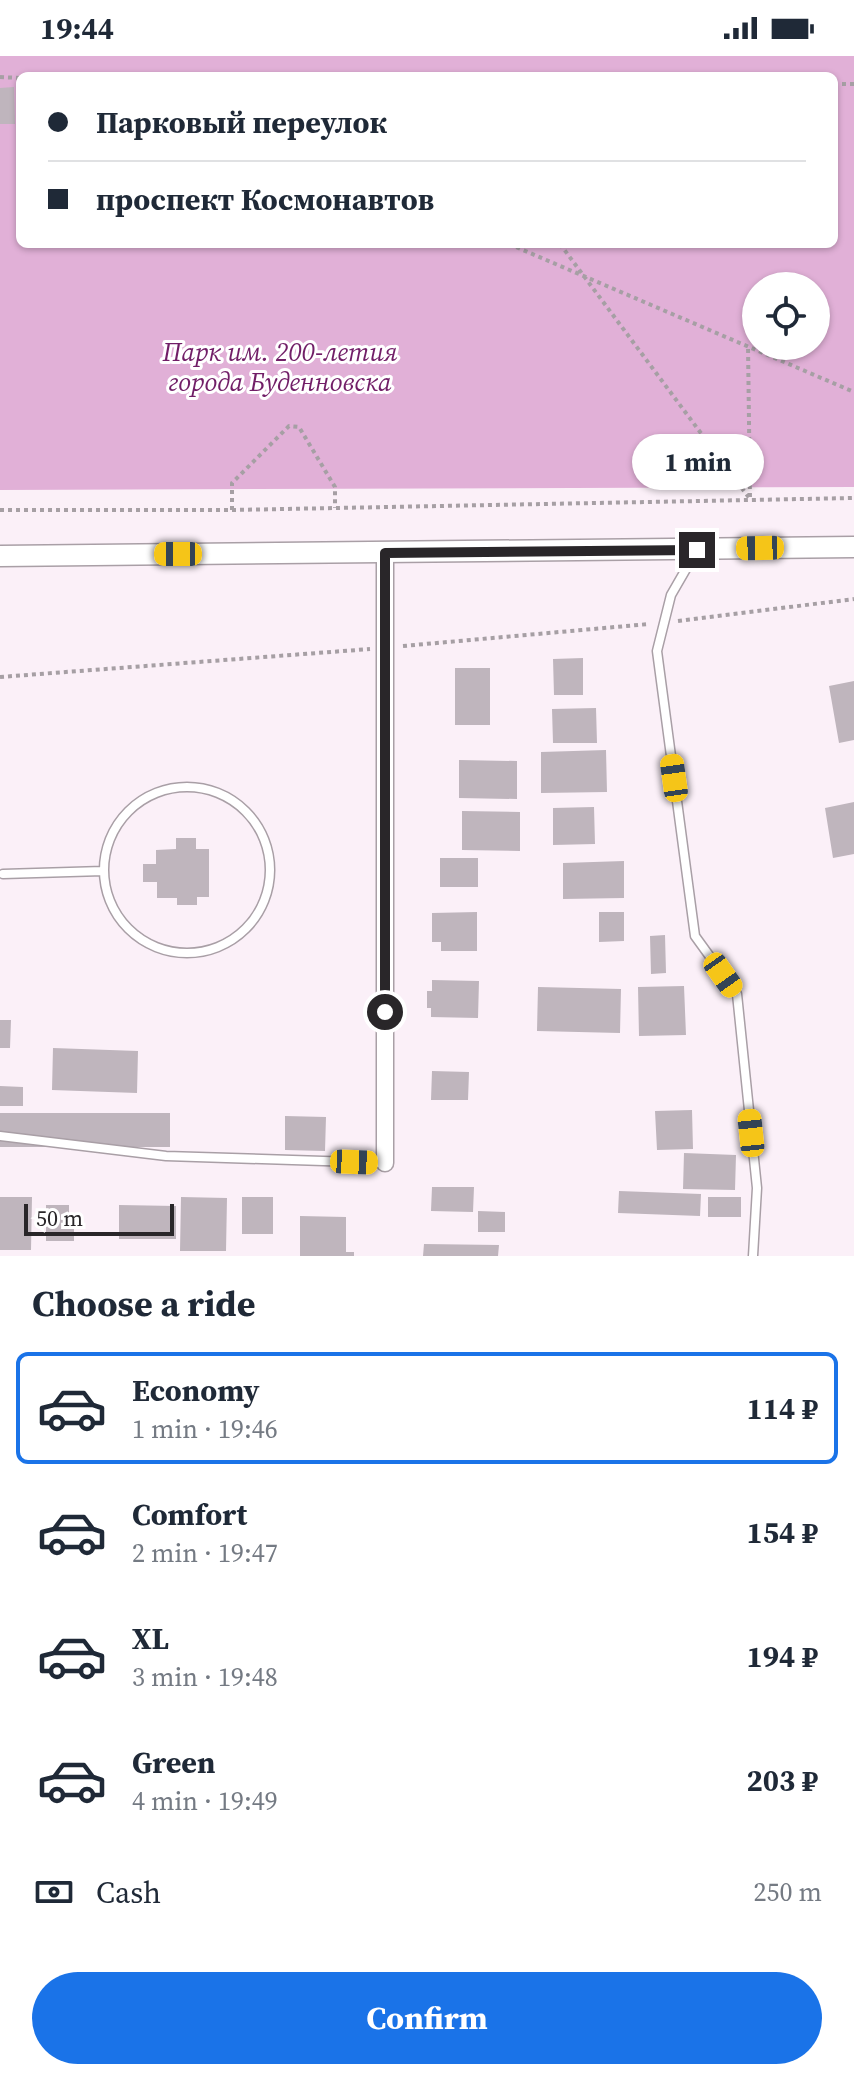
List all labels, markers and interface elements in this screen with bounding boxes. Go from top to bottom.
text: 19:44 [40,8,114,49]
text: Парковый переулок [96,102,387,143]
text: проспект Космонавтов [96,179,434,220]
map controls [742,272,830,360]
button: locate [742,272,830,360]
park label: Парк им. 200-летия города Буденновска [162,334,397,400]
callout: 1 min [631,434,763,490]
text: 1 min [664,444,732,480]
route end [679,532,715,568]
car [736,536,784,560]
car [154,542,202,566]
car [659,753,689,803]
car [699,948,747,1002]
route start [367,994,403,1030]
car [737,1108,765,1158]
car [330,1149,378,1175]
scale bar [24,1200,174,1236]
text: 50 m [36,1203,83,1233]
text: Choose a ride [32,1279,255,1328]
text: Economy [132,1370,260,1411]
icon: car [36,1372,108,1444]
text: 114 ₽ [747,1388,818,1429]
text: 1 min · 19:46 [132,1411,278,1447]
text: Comfort [132,1494,247,1535]
icon: car [36,1496,108,1568]
text: 154 ₽ [747,1512,818,1553]
text: 2 min · 19:47 [132,1535,278,1571]
text: XL [132,1618,169,1659]
icon: car [36,1620,108,1692]
text: 194 ₽ [747,1636,818,1677]
text: 3 min · 19:48 [132,1659,278,1695]
text: Green [132,1742,215,1783]
icon: car [36,1744,108,1816]
text: 203 ₽ [747,1760,818,1801]
text: 4 min · 19:49 [132,1783,278,1819]
icon: cash [32,1870,76,1914]
text: Cash [96,1872,161,1913]
text: 250 m [754,1874,822,1910]
button: Confirm [32,1972,822,2064]

